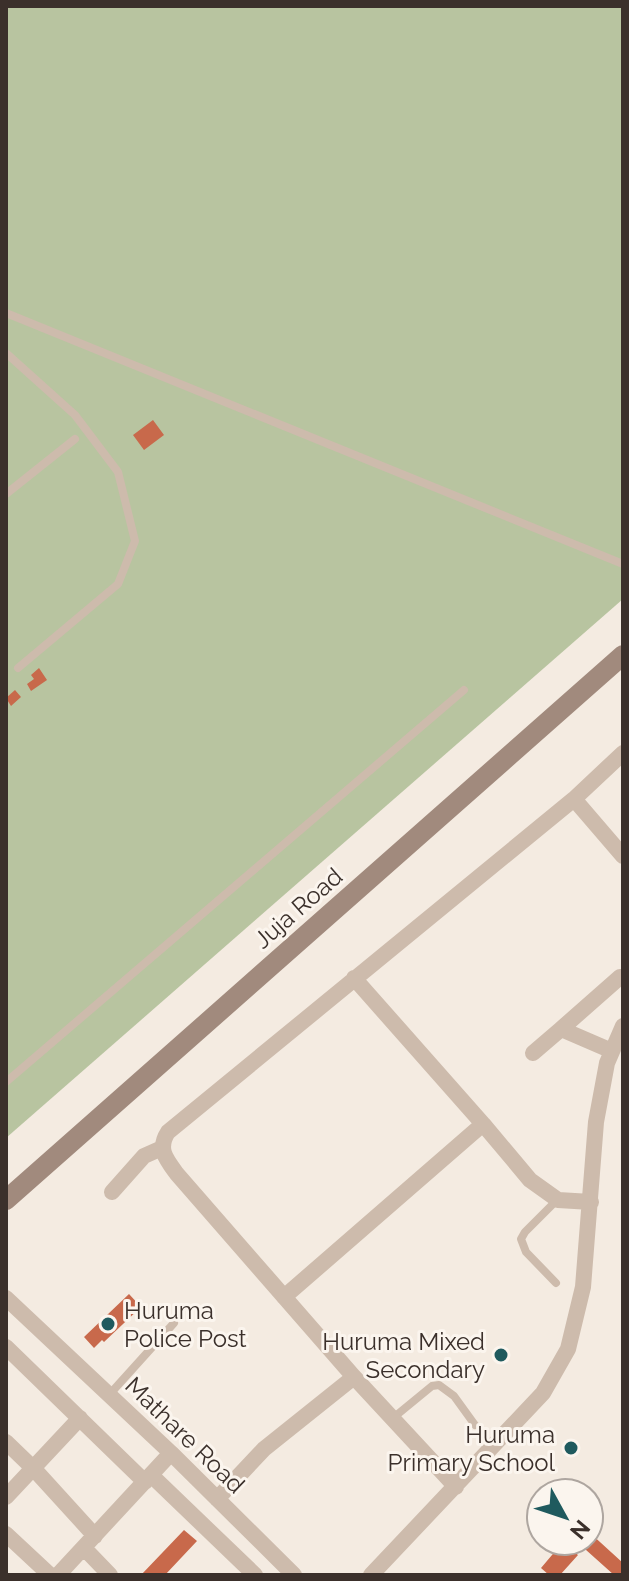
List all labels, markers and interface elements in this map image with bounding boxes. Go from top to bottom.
street label: Juja Road [248,862,348,954]
place label: Huruma Police Post [124,1296,247,1353]
marker: Huruma Police Post [99,1315,117,1333]
place label: Huruma Mixed Secondary [322,1327,485,1384]
marker: Huruma Mixed Secondary [492,1346,510,1364]
street label: Mathare Road [119,1371,251,1499]
place label: Huruma Primary School [388,1420,555,1477]
marker: Huruma Primary School [562,1439,580,1457]
north arrow [525,1477,605,1557]
text: N [565,1515,596,1545]

